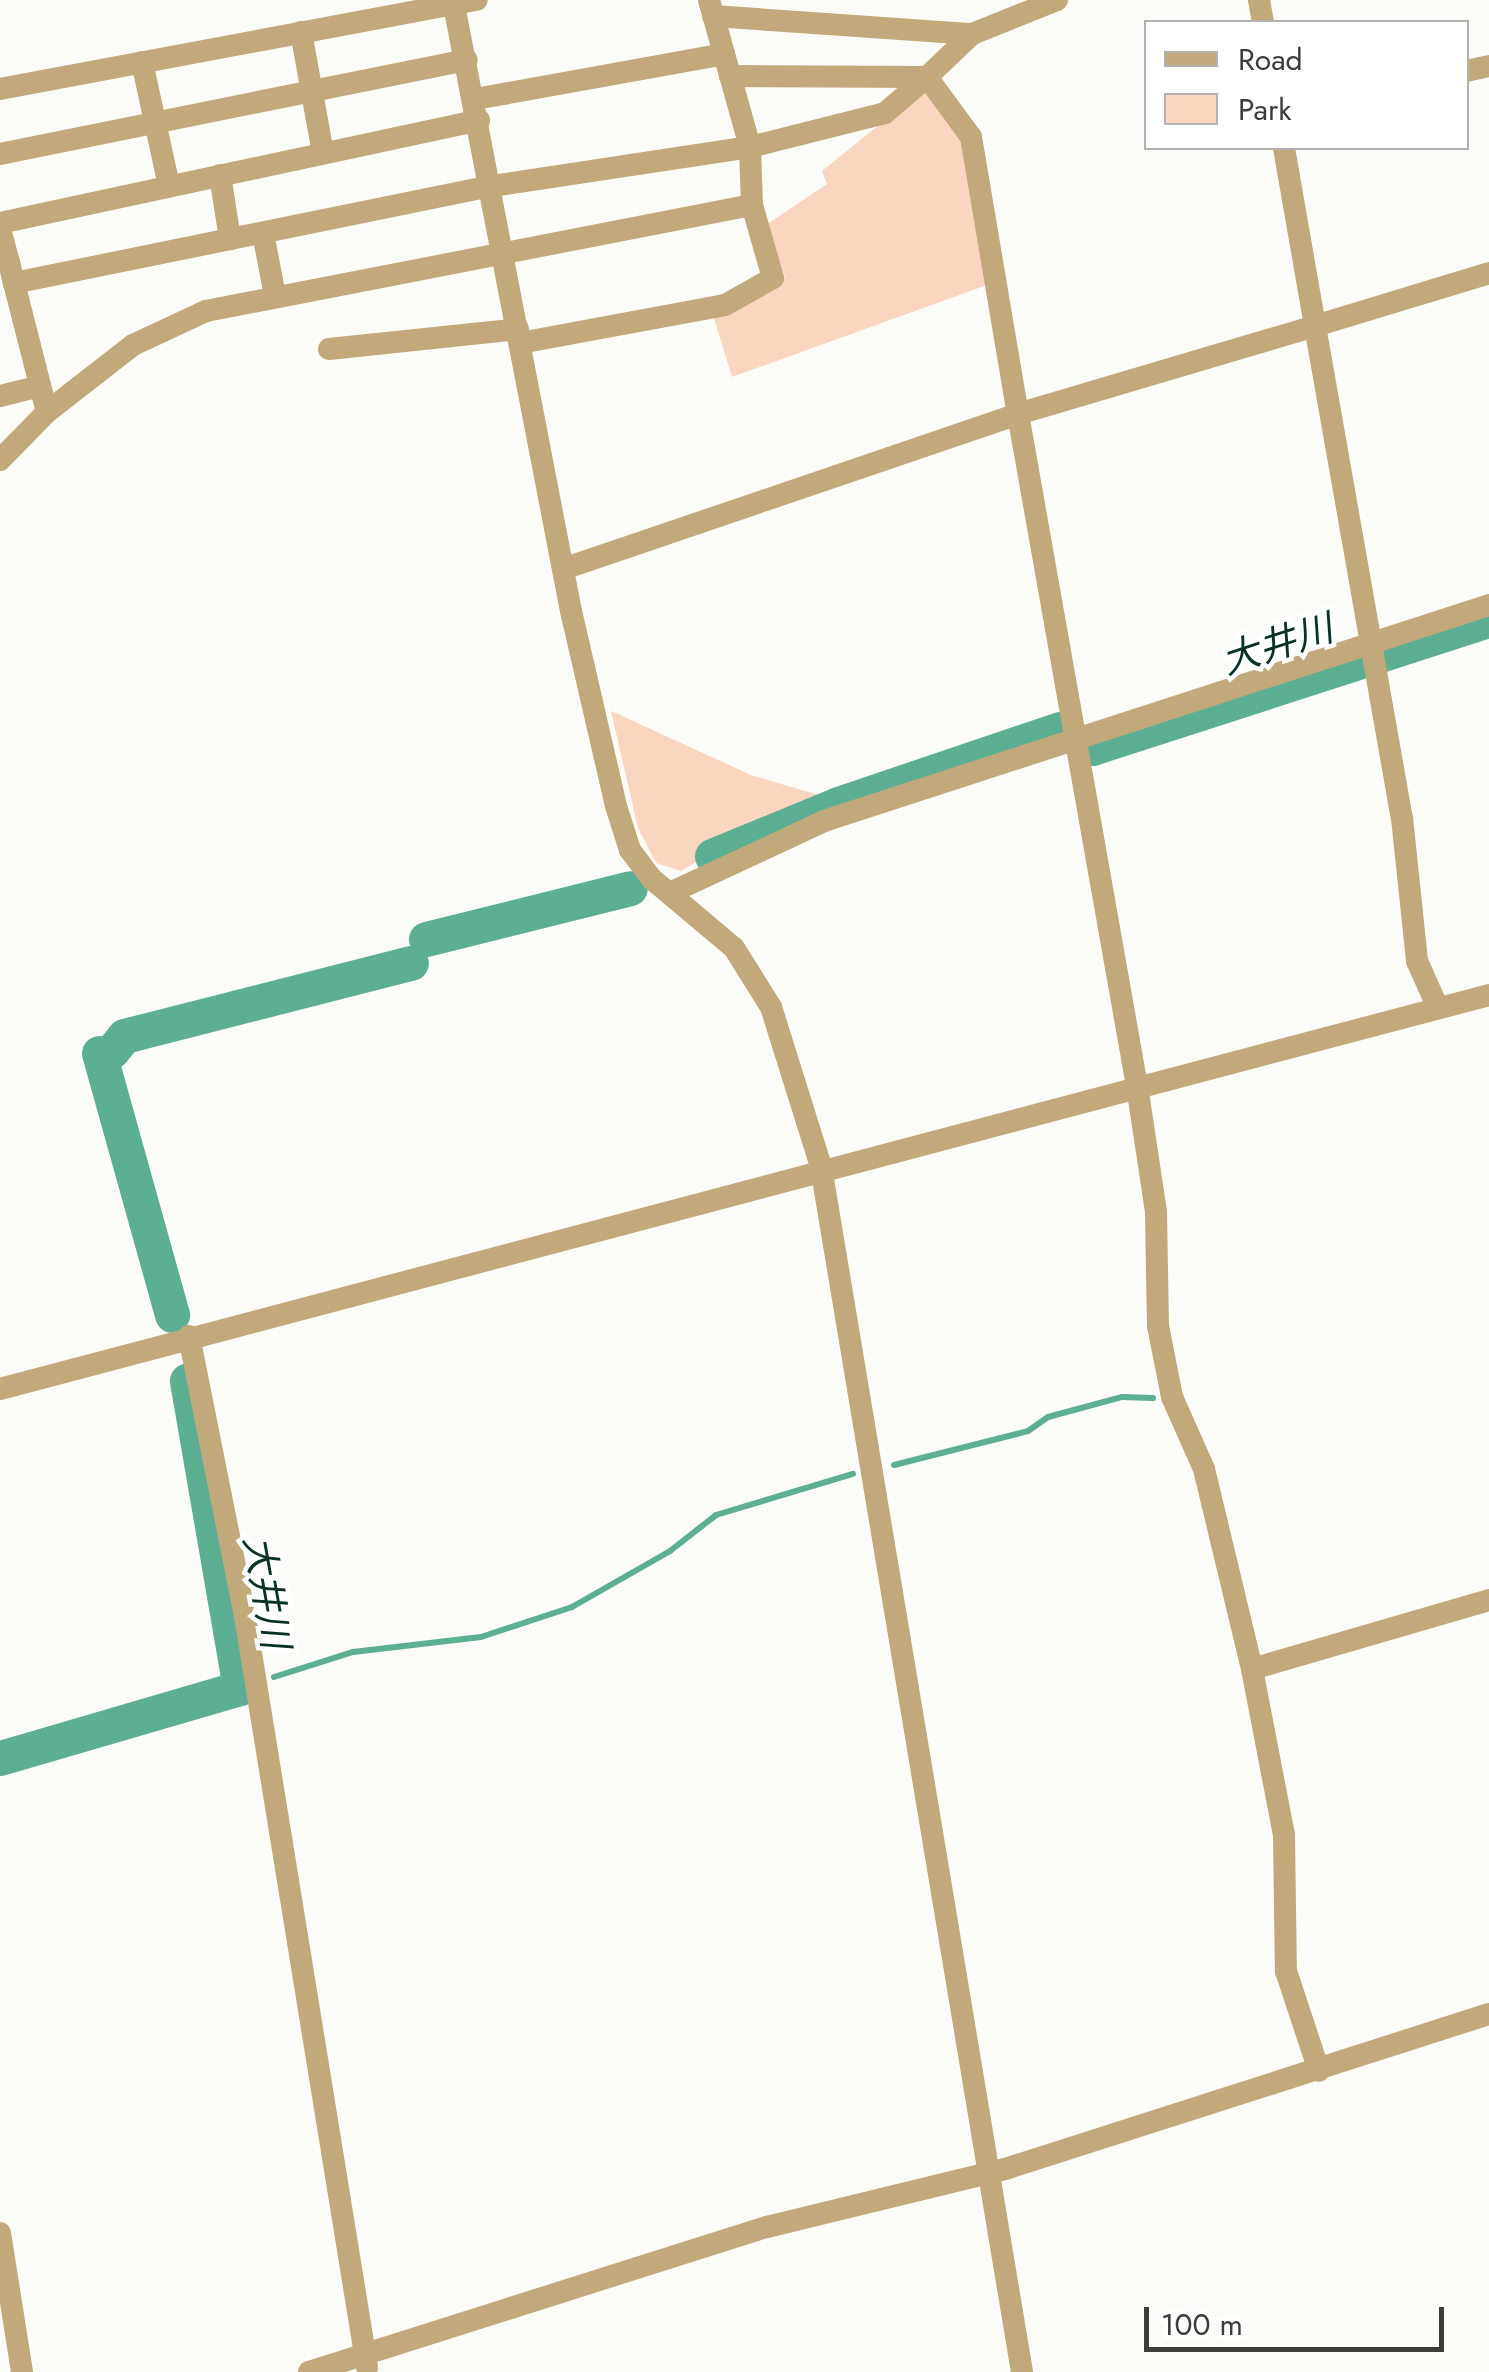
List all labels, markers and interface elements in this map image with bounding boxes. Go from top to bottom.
legend [1144,20,1469,150]
text: Road [1238,38,1303,81]
text: Park [1238,88,1291,131]
water label: 大井川 [1216,605,1338,683]
water label: 大井川 [235,1532,299,1652]
scale bar [1149,2287,1449,2349]
text: 100 m [1161,2303,1243,2346]

